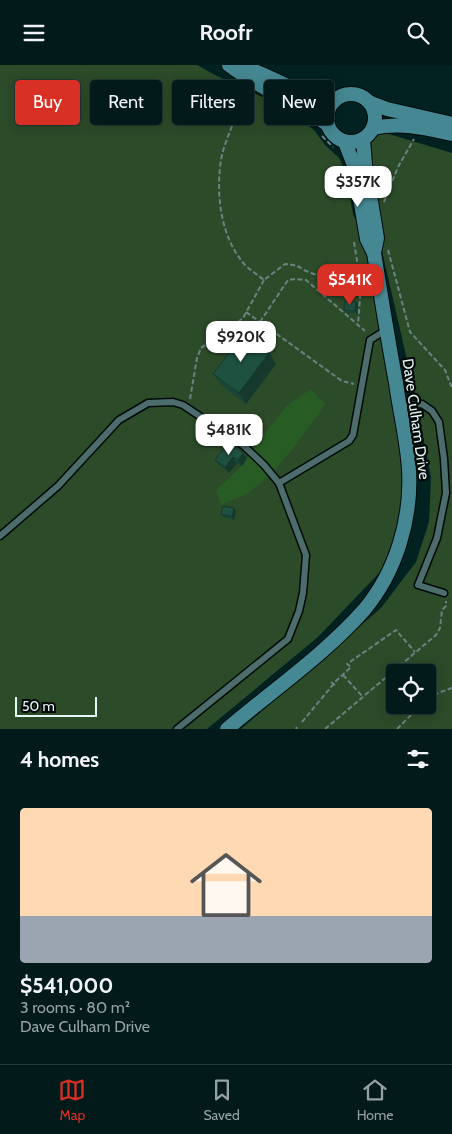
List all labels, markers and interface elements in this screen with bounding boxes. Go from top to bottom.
icon: menu [20,19,48,47]
text: Roofr [199,19,253,46]
icon: search [404,19,432,47]
chip: Buy [15,80,80,125]
chip: Rent [90,80,162,125]
chip: Filters [172,80,254,125]
chip: New [264,80,334,125]
pin: $357K [323,165,393,208]
text: $357K [336,172,380,191]
pin: $541K [315,263,385,306]
text: $541K [328,270,372,289]
pin: $920K [206,321,276,363]
text: $920K [217,327,265,346]
street label: Dave Culham Drive [399,357,433,481]
pin: $481K [194,413,264,456]
text: $481K [207,420,251,439]
map controls [386,664,436,714]
button: locate [386,664,436,714]
scale bar [15,694,98,717]
text: 50 m [22,697,55,715]
icon: filters [404,745,432,773]
text: 4 homes [20,747,99,772]
icon: home [181,840,271,930]
text: $541,000 [20,973,113,998]
text: 3 rooms · 80 m² [20,998,130,1017]
text: Dave Culham Drive [20,1017,150,1036]
tab: Map [58,1076,86,1124]
tab: Saved [203,1076,240,1124]
tab: Home [357,1076,394,1124]

